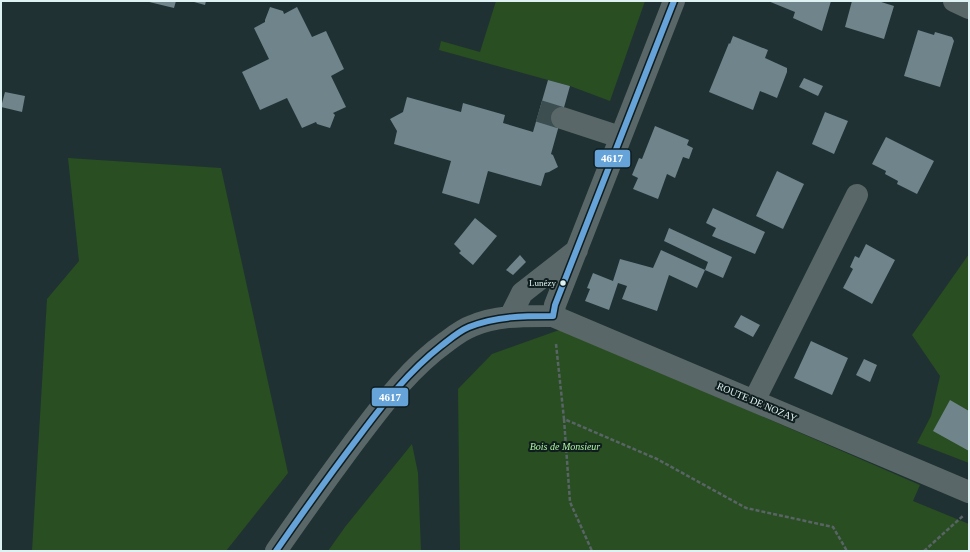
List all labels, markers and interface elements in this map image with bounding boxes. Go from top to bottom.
line badge: 4617 [594,149,631,168]
text: 4617 [601,152,624,164]
place label: Lunézy [529,278,556,288]
marker: Lunézy [558,278,568,288]
street label: ROUTE DE NOZAY [715,380,799,424]
line badge: 4617 [371,387,409,407]
text: 4617 [379,391,402,403]
park label: Bois de Monsieur [530,441,600,452]

